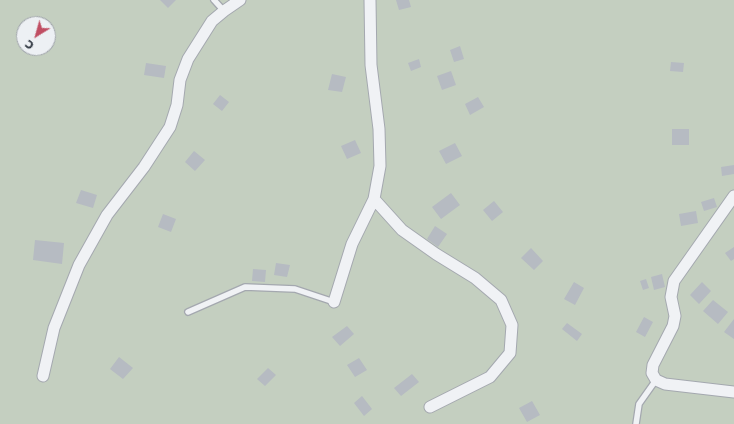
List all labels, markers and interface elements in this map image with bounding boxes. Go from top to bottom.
north arrow [16,16,56,56]
text: С [22,38,36,53]

